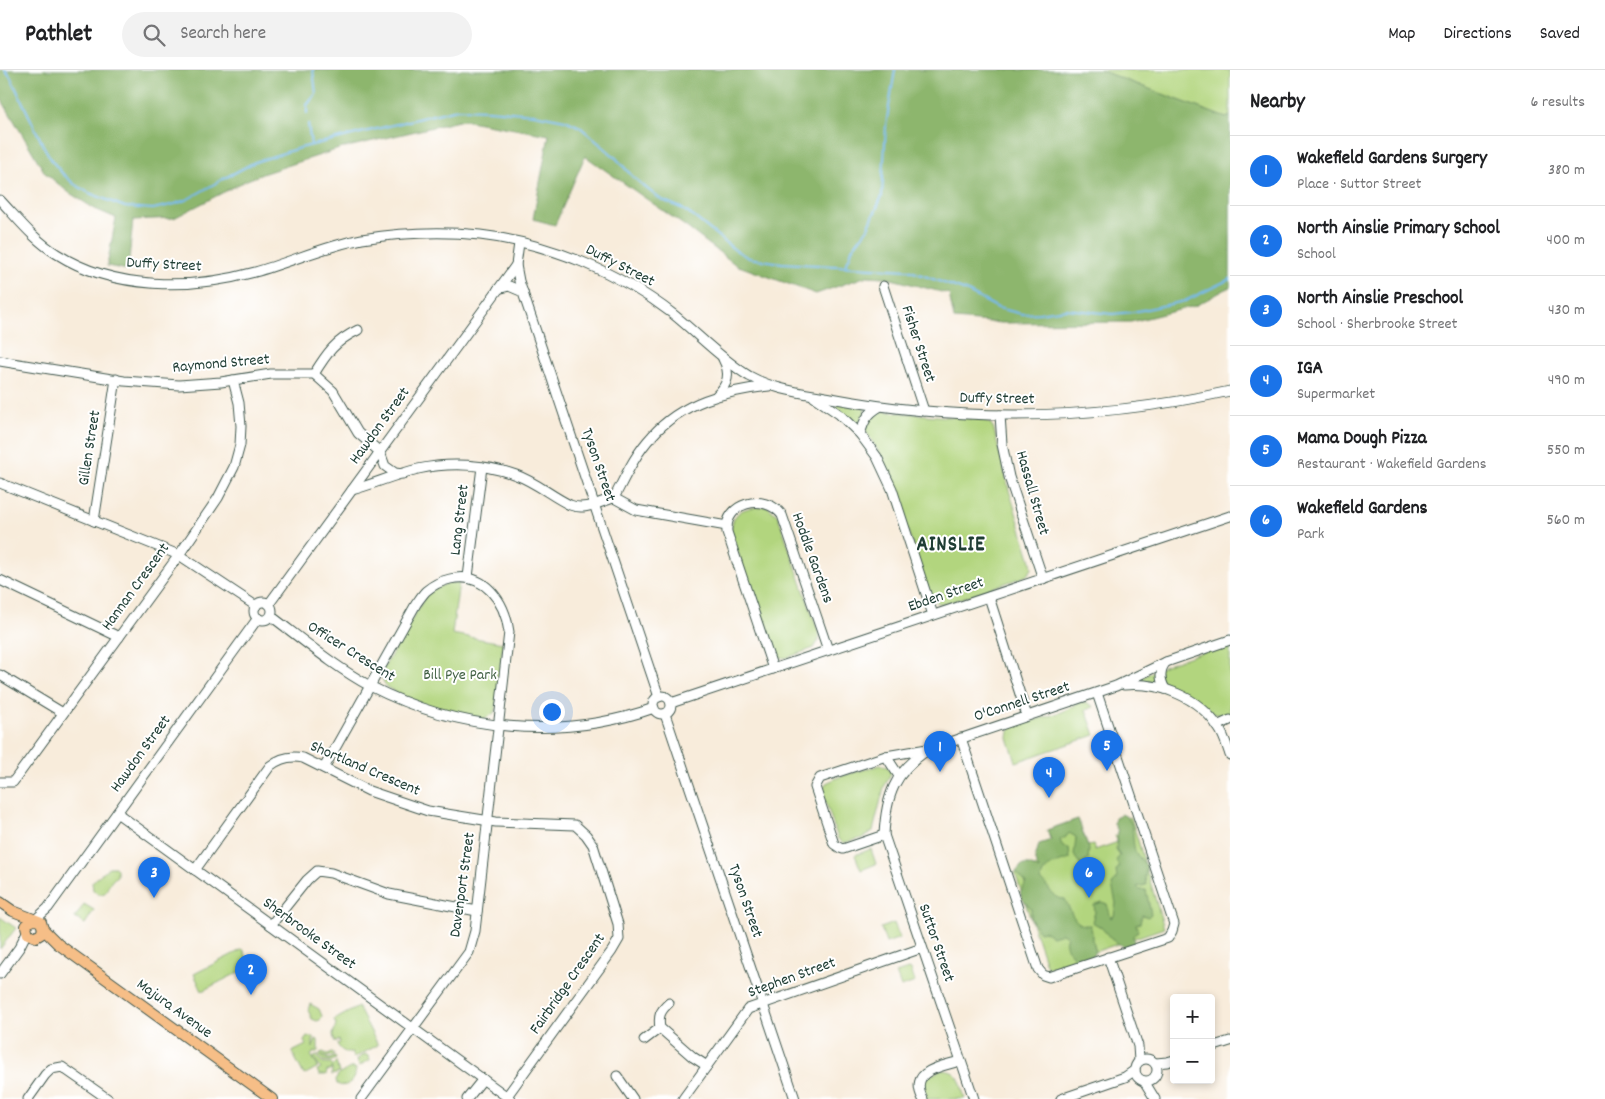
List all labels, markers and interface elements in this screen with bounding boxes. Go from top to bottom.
search box [122,12,472,57]
text: Pathlet [25,18,92,52]
icon: search [140,21,168,49]
text: Search here [180,21,266,48]
text: Map [1388,22,1415,47]
text: Directions [1443,22,1512,47]
text: Saved [1540,22,1580,47]
text: Nearby [1250,88,1305,118]
text: 6 results [1530,91,1585,114]
text: Wakefield Gardens Surgery [1297,146,1487,173]
text: 1 [1264,159,1268,182]
text: 380 m [1548,159,1585,182]
text: Place · Suttor Street [1297,173,1421,196]
text: North Ainslie Primary School [1297,216,1500,243]
text: 2 [1263,229,1270,252]
text: 400 m [1546,229,1585,252]
street label: Duffy Street [581,239,659,293]
text: School [1297,243,1336,266]
street label: Duffy Street [126,252,202,278]
text: North Ainslie Preschool [1297,286,1463,313]
text: 3 [1262,299,1270,322]
text: 430 m [1548,299,1585,322]
street label: Fisher Street [895,303,941,386]
text: School · Sherbrooke Street [1297,313,1457,336]
street label: Raymond Street [172,348,271,380]
text: IGA [1297,356,1323,383]
text: 4 [1263,369,1269,392]
text: 490 m [1548,369,1585,392]
street label: Hawdon Street [344,383,416,469]
text: Supermarket [1297,383,1375,406]
street label: Duffy Street [959,387,1035,411]
street label: Gillen Street [73,409,107,487]
street label: Tyson Street [575,425,621,505]
text: Mama Dough Pizza [1297,426,1427,453]
text: 5 [1262,439,1270,462]
text: 550 m [1547,439,1585,462]
street label: Hassall Street [1009,448,1055,538]
text: Restaurant · Wakefield Gardens [1297,453,1487,476]
street label: Lang Street [444,483,476,557]
text: Wakefield Gardens [1297,496,1428,523]
street label: Hoddle Gardens [785,509,839,607]
text: 6 [1262,509,1270,532]
text: 560 m [1546,509,1585,532]
text: Park [1297,523,1324,546]
district label: AINSLIE [916,531,986,561]
street label: Hannan Crescent [96,538,176,636]
street label: Ebden Street [905,571,987,619]
street label: Officer Crescent [303,616,400,688]
park label: Bill Pye Park [423,664,497,687]
street label: O'Connell Street [971,676,1073,728]
your location [539,699,565,725]
street label: Hawdon Street [105,711,177,797]
pin: 5 [1091,730,1123,771]
pin: 1 [924,731,956,772]
street label: Shortland Crescent [306,735,424,803]
pin: 4 [1033,757,1065,798]
street label: Davenport Street [444,831,482,939]
pin: 3 [138,857,170,898]
pin: 6 [1073,857,1105,898]
street label: Tyson Street [722,861,768,941]
street label: Sherbrooke Street [257,892,361,976]
street label: Suttor Street [912,901,960,985]
street label: Fairbridge Crescent [524,929,612,1039]
street label: Stephen Street [745,951,839,1004]
pin: 2 [235,954,267,995]
street label: Majura Avenue [131,974,217,1044]
map controls [1170,994,1215,1084]
button: + [1170,994,1215,1039]
button: − [1170,1039,1215,1084]

